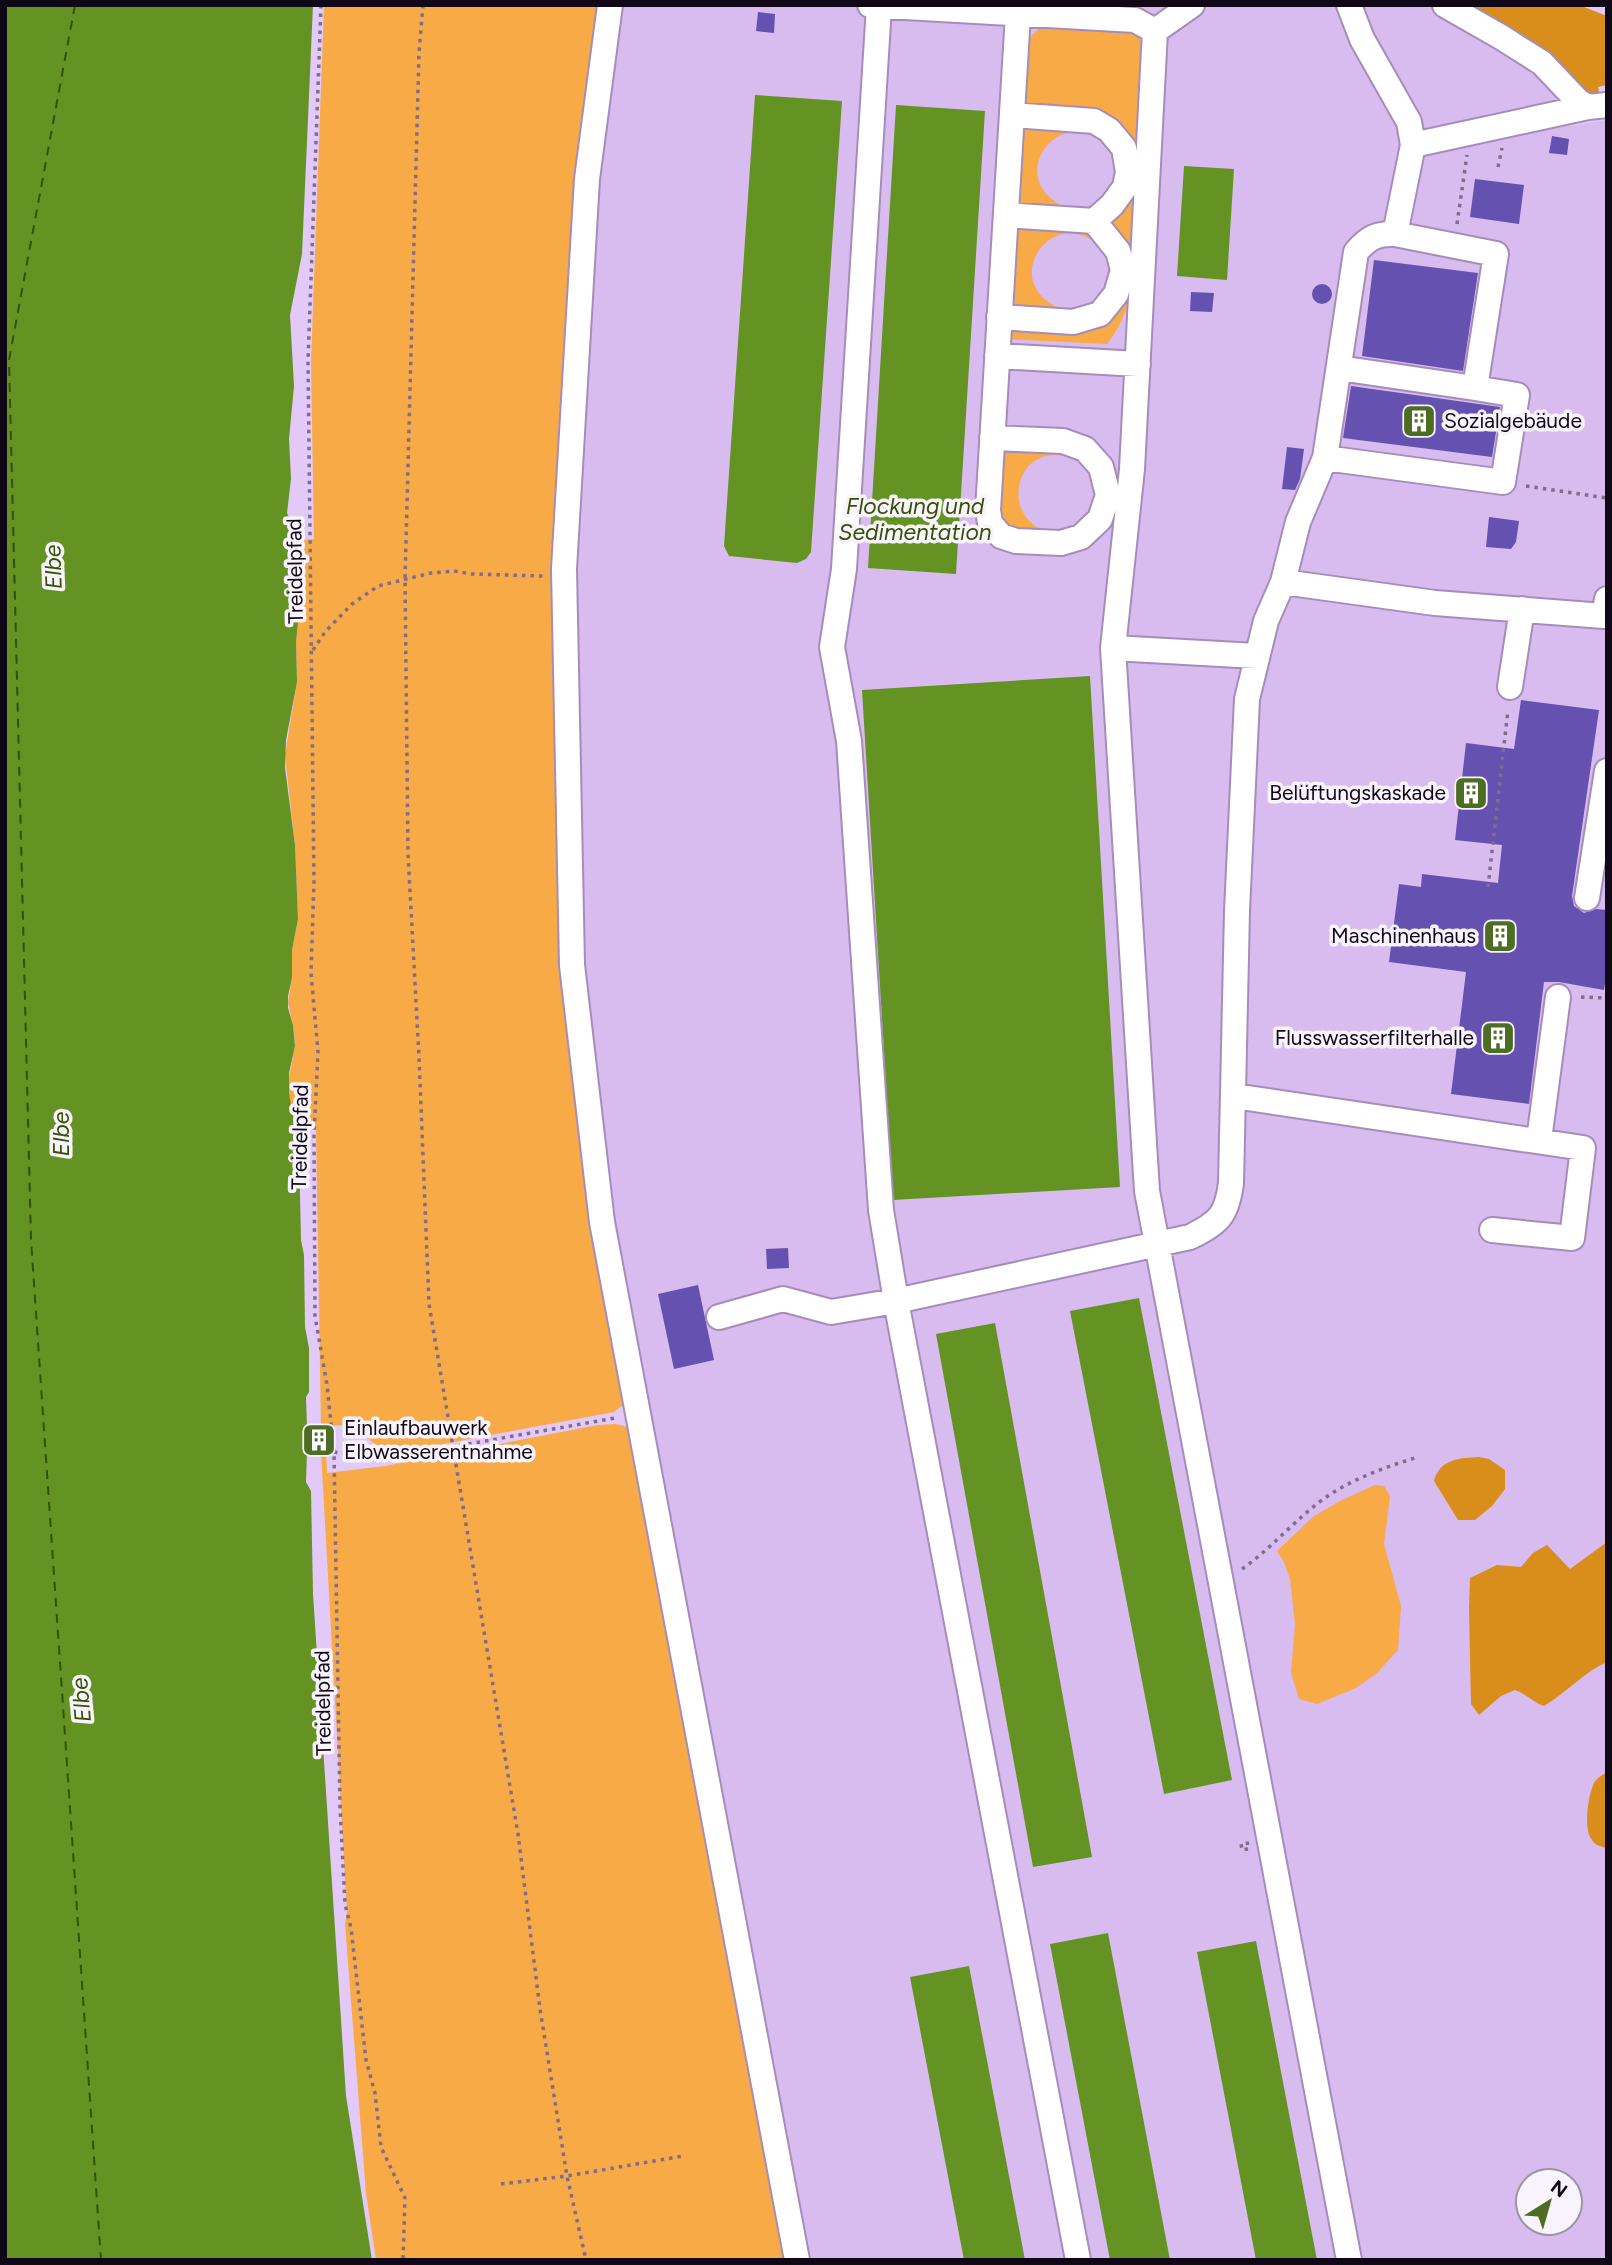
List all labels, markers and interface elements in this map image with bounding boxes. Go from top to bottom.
building icon: Sozialgebäude [1400,402,1438,440]
place label: Sozialgebäude [1444,408,1582,433]
water label: Flockung und Sedimentation [838,492,992,546]
street label: Treidelpfad [281,518,308,624]
water label: Elbe [38,544,68,590]
building icon: Belüftungskaskade [1452,774,1490,812]
place label: Belüftungskaskade [1269,780,1446,805]
building icon: Maschinenhaus [1481,917,1519,955]
place label: Maschinenhaus [1331,923,1476,948]
building icon: Flusswasserfilterhalle [1479,1019,1517,1057]
place label: Flusswasserfilterhalle [1275,1025,1474,1050]
street label: Treidelpfad [286,1084,313,1190]
water label: Elbe [47,1111,75,1156]
place label: Einlaufbauwerk Elbwasserentnahme [344,1415,533,1464]
building icon: Einlaufbauwerk Elbwasserentnahme [300,1421,338,1459]
street label: Treidelpfad [309,1650,336,1756]
water label: Elbe [65,1676,97,1724]
north arrow [1514,2167,1584,2237]
text: N [1546,2175,1572,2202]

